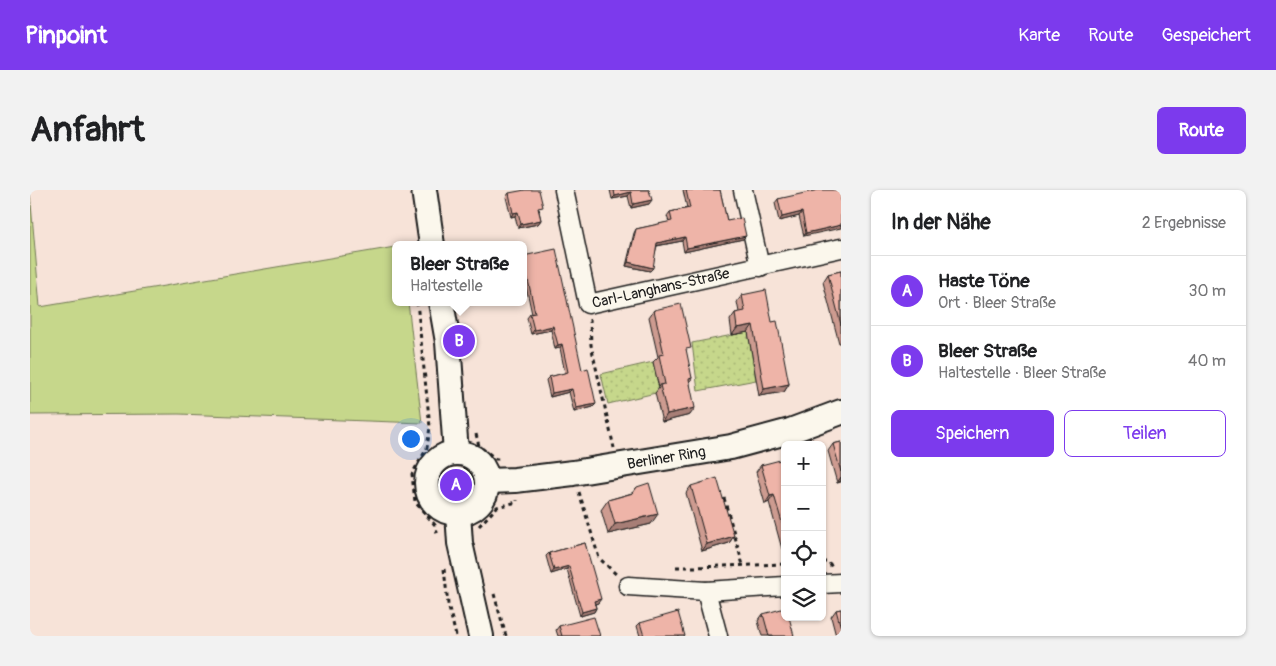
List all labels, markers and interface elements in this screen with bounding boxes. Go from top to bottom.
text: Pinpoint [25,21,107,50]
text: Karte [1018,24,1060,47]
text: Route [1088,24,1133,47]
text: Gespeichert [1161,24,1251,47]
button: Route [1157,107,1246,154]
text: Anfahrt [30,108,145,152]
text: In der Nähe [891,209,991,236]
text: 2 Ergebnisse [1142,213,1226,233]
popup [392,241,527,306]
text: Bleer Straße [410,252,509,276]
street label: Carl-Langhans-Straße [590,263,732,312]
text: Haste Töne [938,269,1030,293]
text: Haltestelle [410,276,483,296]
text: A [902,281,912,301]
text: 30 m [1188,281,1226,301]
text: Ort · Bleer Straße [938,293,1056,313]
pin: B [443,322,475,360]
text: Bleer Straße [938,339,1037,363]
text: B [902,351,912,371]
text: 40 m [1188,351,1226,371]
text: Haltestelle · Bleer Straße [938,363,1106,383]
button: Speichern [891,410,1054,457]
button: Teilen [1064,410,1226,457]
your location [398,426,424,452]
map controls [781,441,826,621]
button: + [781,441,826,486]
street label: Berliner Ring [626,442,707,473]
pin: A [440,466,472,504]
button: − [781,486,826,531]
button: locate [781,531,826,576]
button: layers [781,576,826,621]

